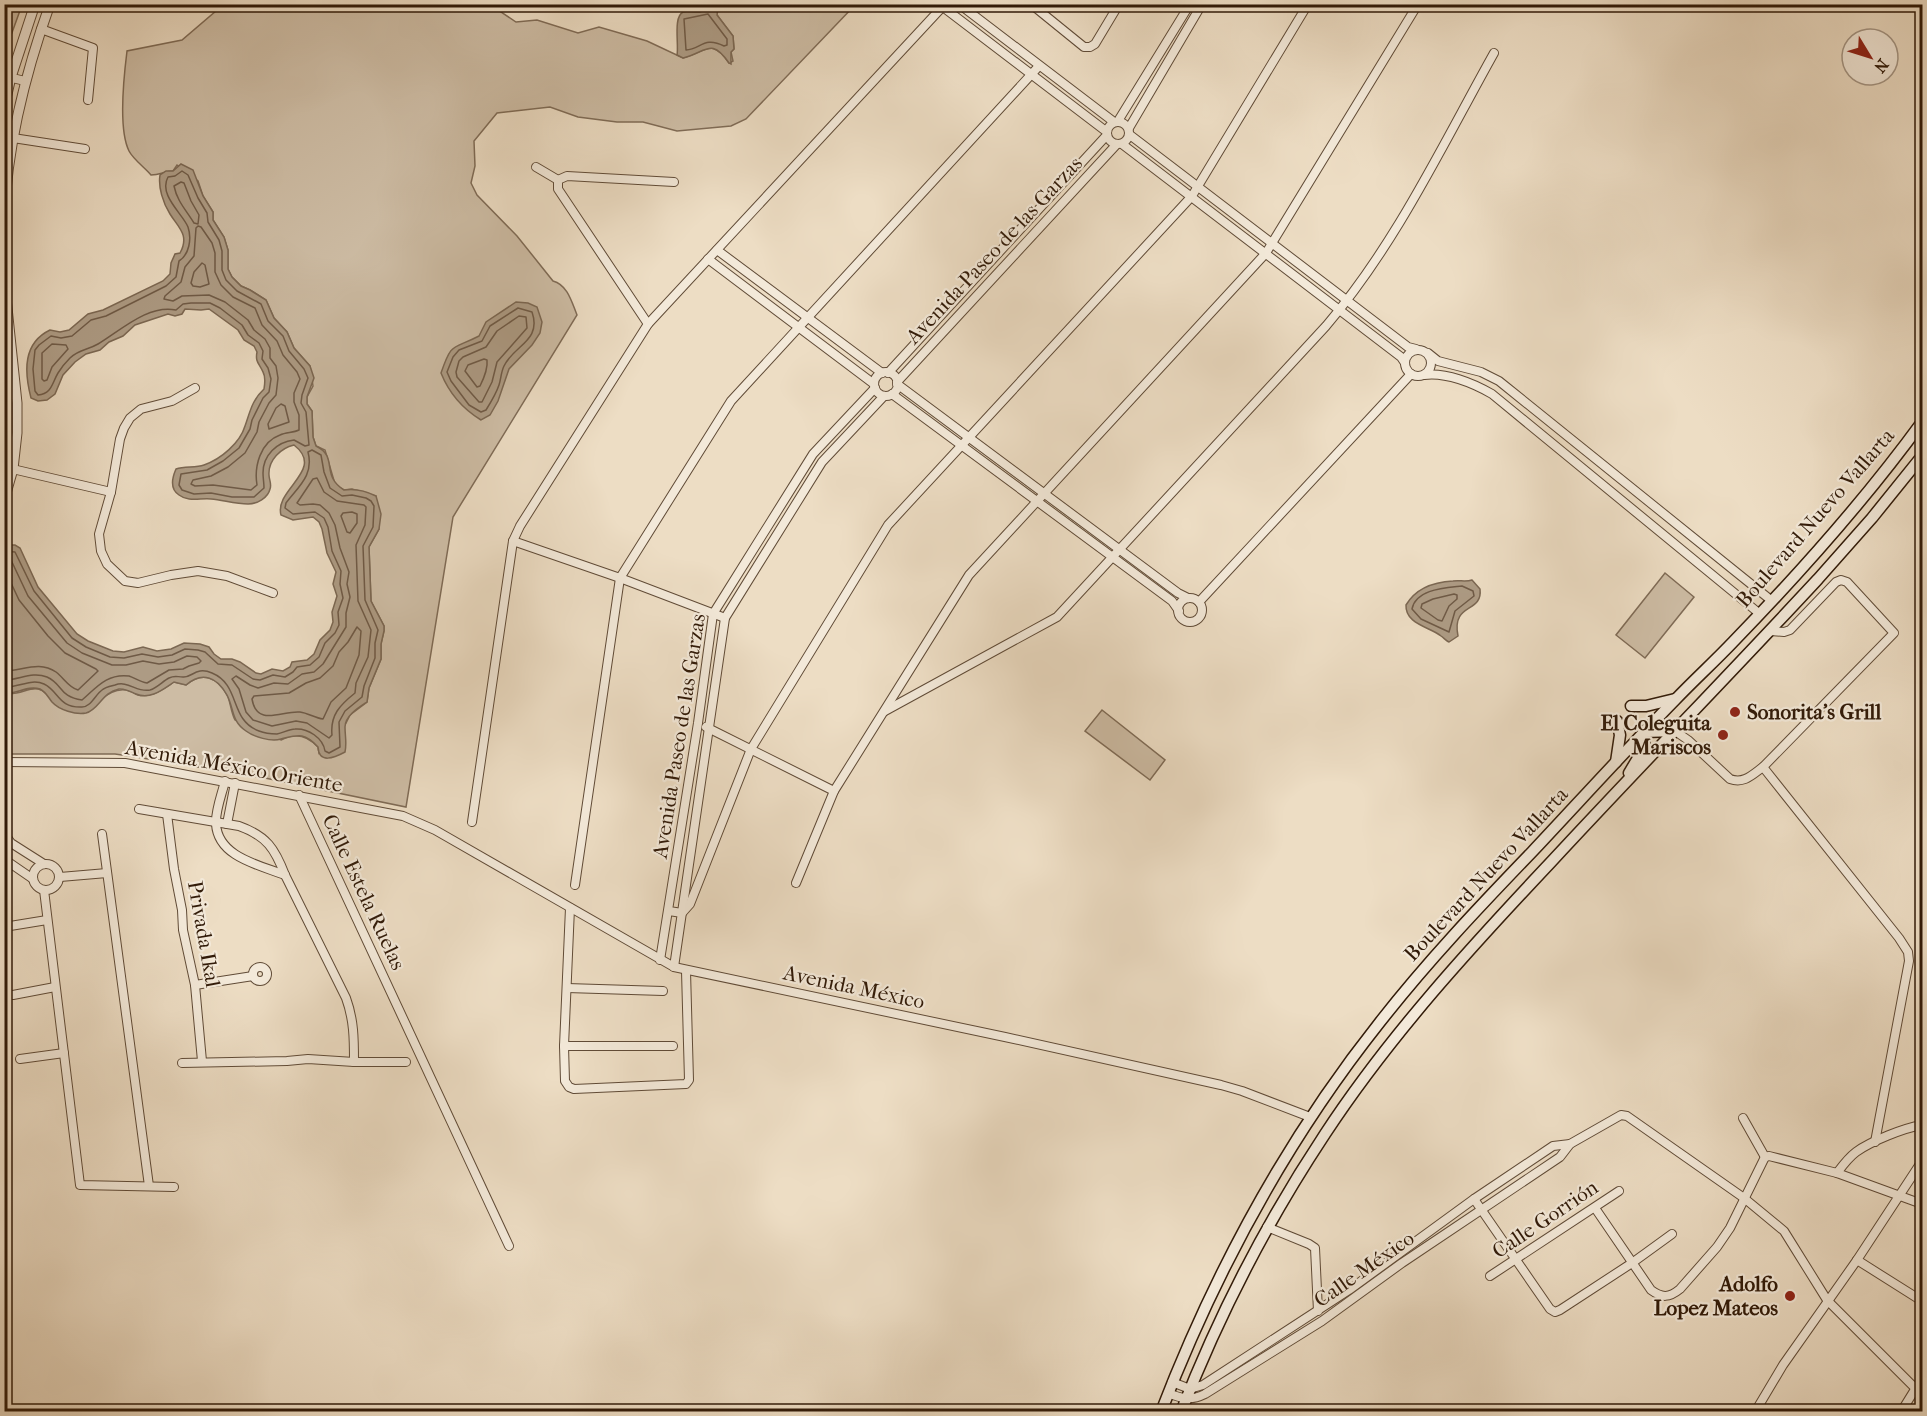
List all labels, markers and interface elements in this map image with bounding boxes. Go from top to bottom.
north arrow [1840,27,1900,87]
text: N [1870,55,1893,77]
street label: Avenida Paseo de las Garzas [900,151,1087,349]
street label: Boulevard Nuevo Vallarta [1731,424,1899,612]
street label: Avenida Paseo de las Garzas [648,612,710,861]
place label: Sonorita's Grill [1747,700,1881,724]
marker: Sonorita's Grill [1728,705,1742,719]
place label: El Coleguita Mariscos [1600,711,1712,759]
marker: El Coleguita Mariscos [1716,728,1730,742]
street label: Avenida México Oriente [123,735,344,797]
street label: Boulevard Nuevo Vallarta [1399,782,1573,966]
street label: Calle Estela Ruelas [317,810,411,974]
street label: Privada Ikal [183,879,225,989]
street label: Avenida México [780,960,927,1014]
street label: Calle Gorrión [1488,1175,1602,1263]
street label: Calle México [1309,1226,1419,1312]
place label: Adolfo Lopez Mateos [1654,1272,1778,1320]
marker: Adolfo Lopez Mateos [1783,1289,1797,1303]

